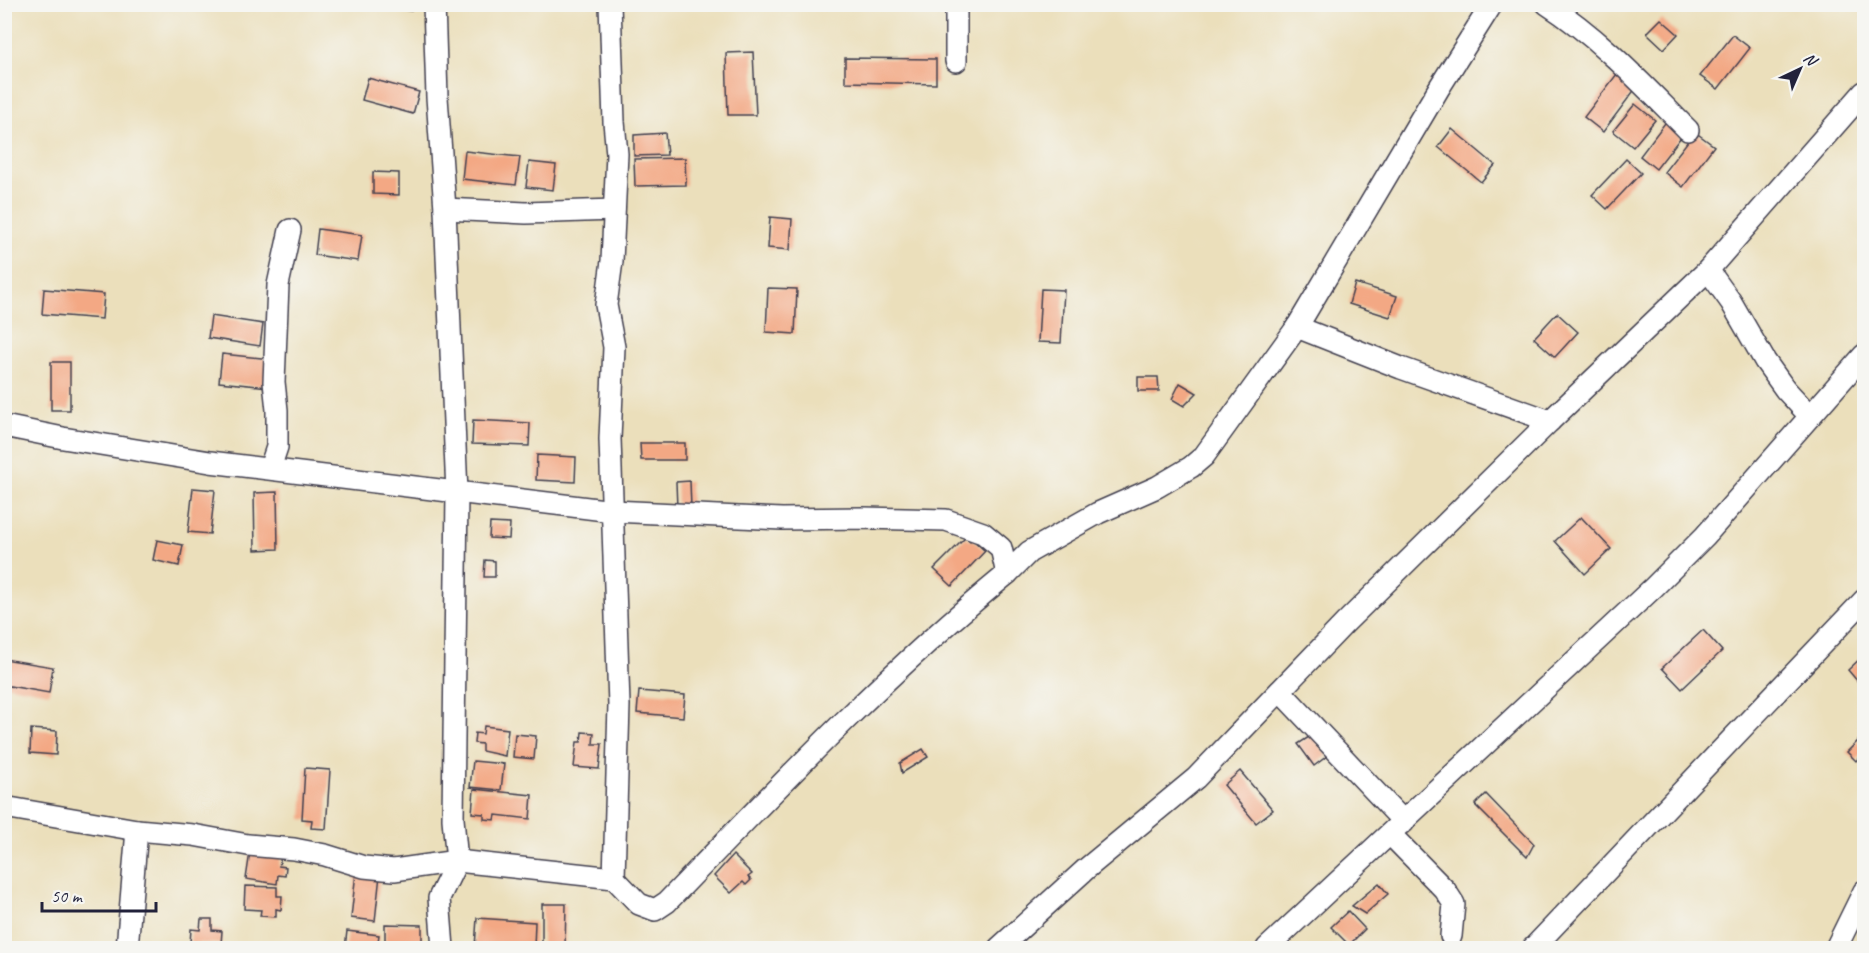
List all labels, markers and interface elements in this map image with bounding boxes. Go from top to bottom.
north arrow [1770,39,1830,99]
text: N [1799,48,1822,72]
scale bar [42,875,156,913]
text: 50 m [51,885,84,907]

